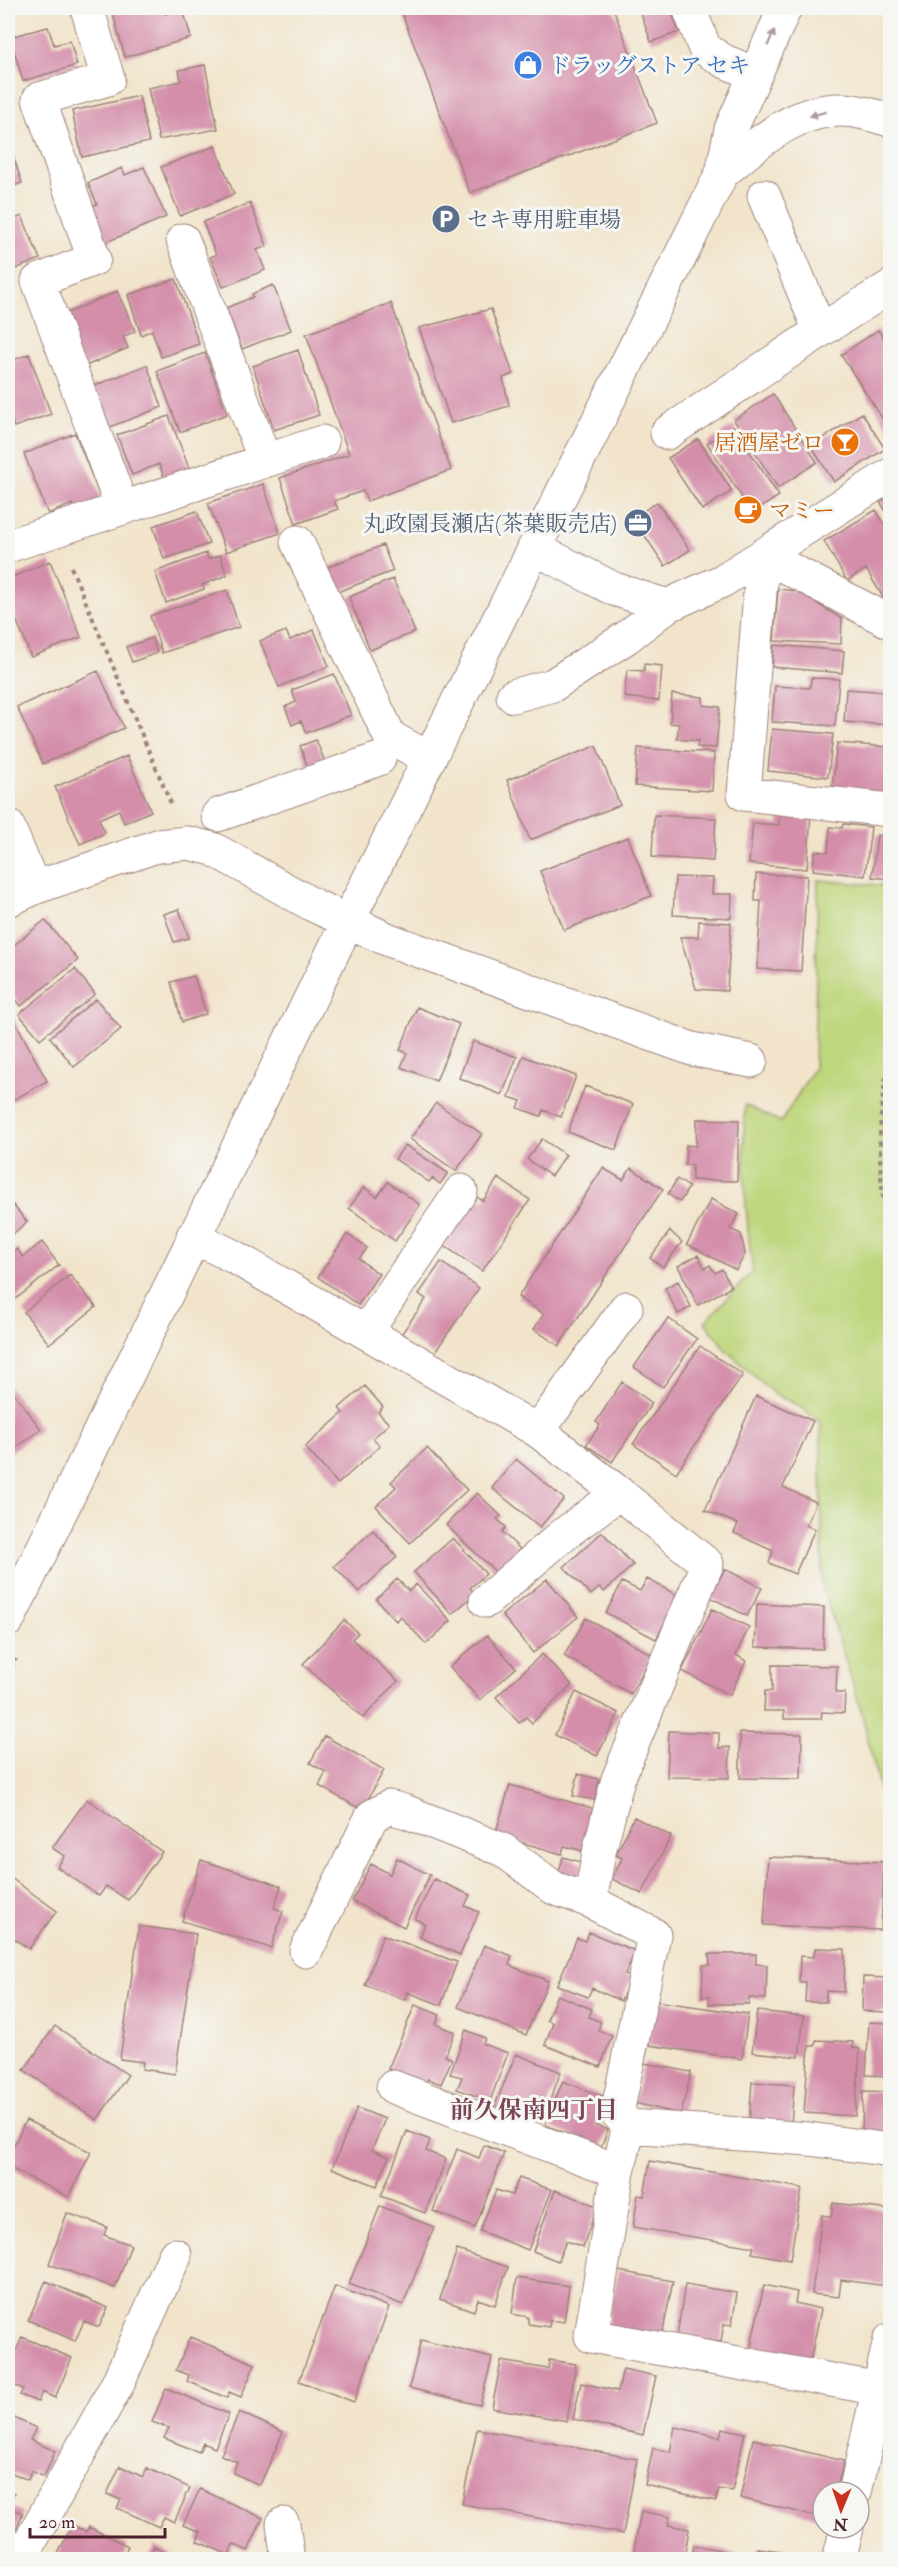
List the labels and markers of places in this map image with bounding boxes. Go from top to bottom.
shop icon: ドラッグストア セキ [512,49,544,81]
place label: ドラッグストア セキ [549,52,750,80]
parking icon: セキ専用駐車場 [430,203,462,235]
place label: セキ専用駐車場 [467,206,621,234]
bar icon: 居酒屋ゼロ [829,426,861,458]
place label: 居酒屋ゼロ [714,429,824,457]
cafe icon: マミー [732,494,764,526]
place label: マミー [769,497,835,525]
office icon: 丸政園長瀬店(茶葉販売店) [622,507,654,539]
place label: 丸政園長瀬店(茶葉販売店) [363,510,617,538]

